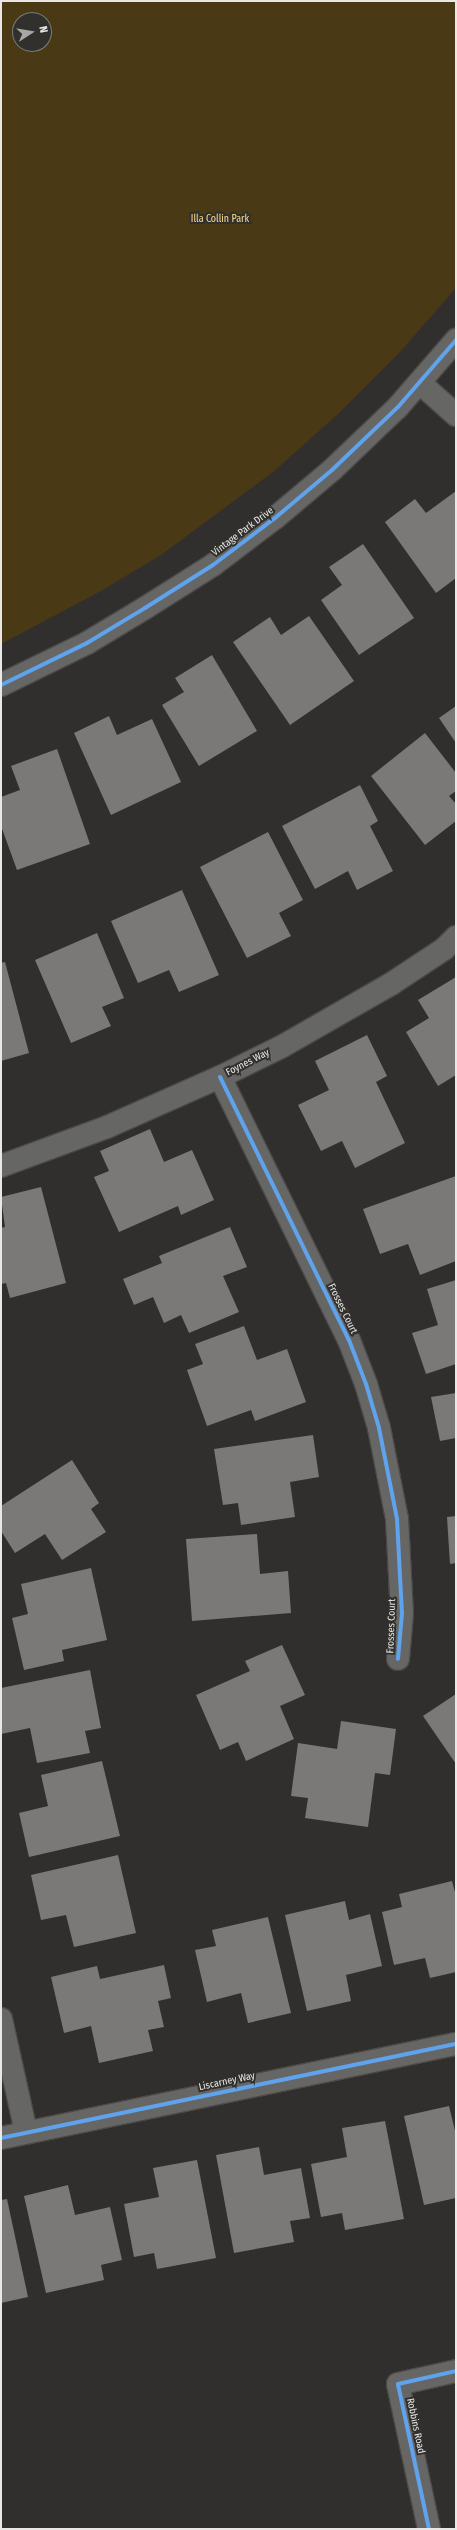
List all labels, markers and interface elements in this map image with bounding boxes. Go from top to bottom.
north arrow [12,12,52,52]
text: N [36,25,50,34]
park label: Illa Collin Park [191,214,249,226]
street label: Vintage Park Drive [210,505,276,559]
street label: Foynes Way [224,1047,272,1079]
street label: Frosses Court [325,1282,359,1336]
street label: Frosses Court [385,1598,399,1654]
street label: Liscarney Way [198,2070,256,2094]
street label: Robbins Road [403,2397,427,2455]

